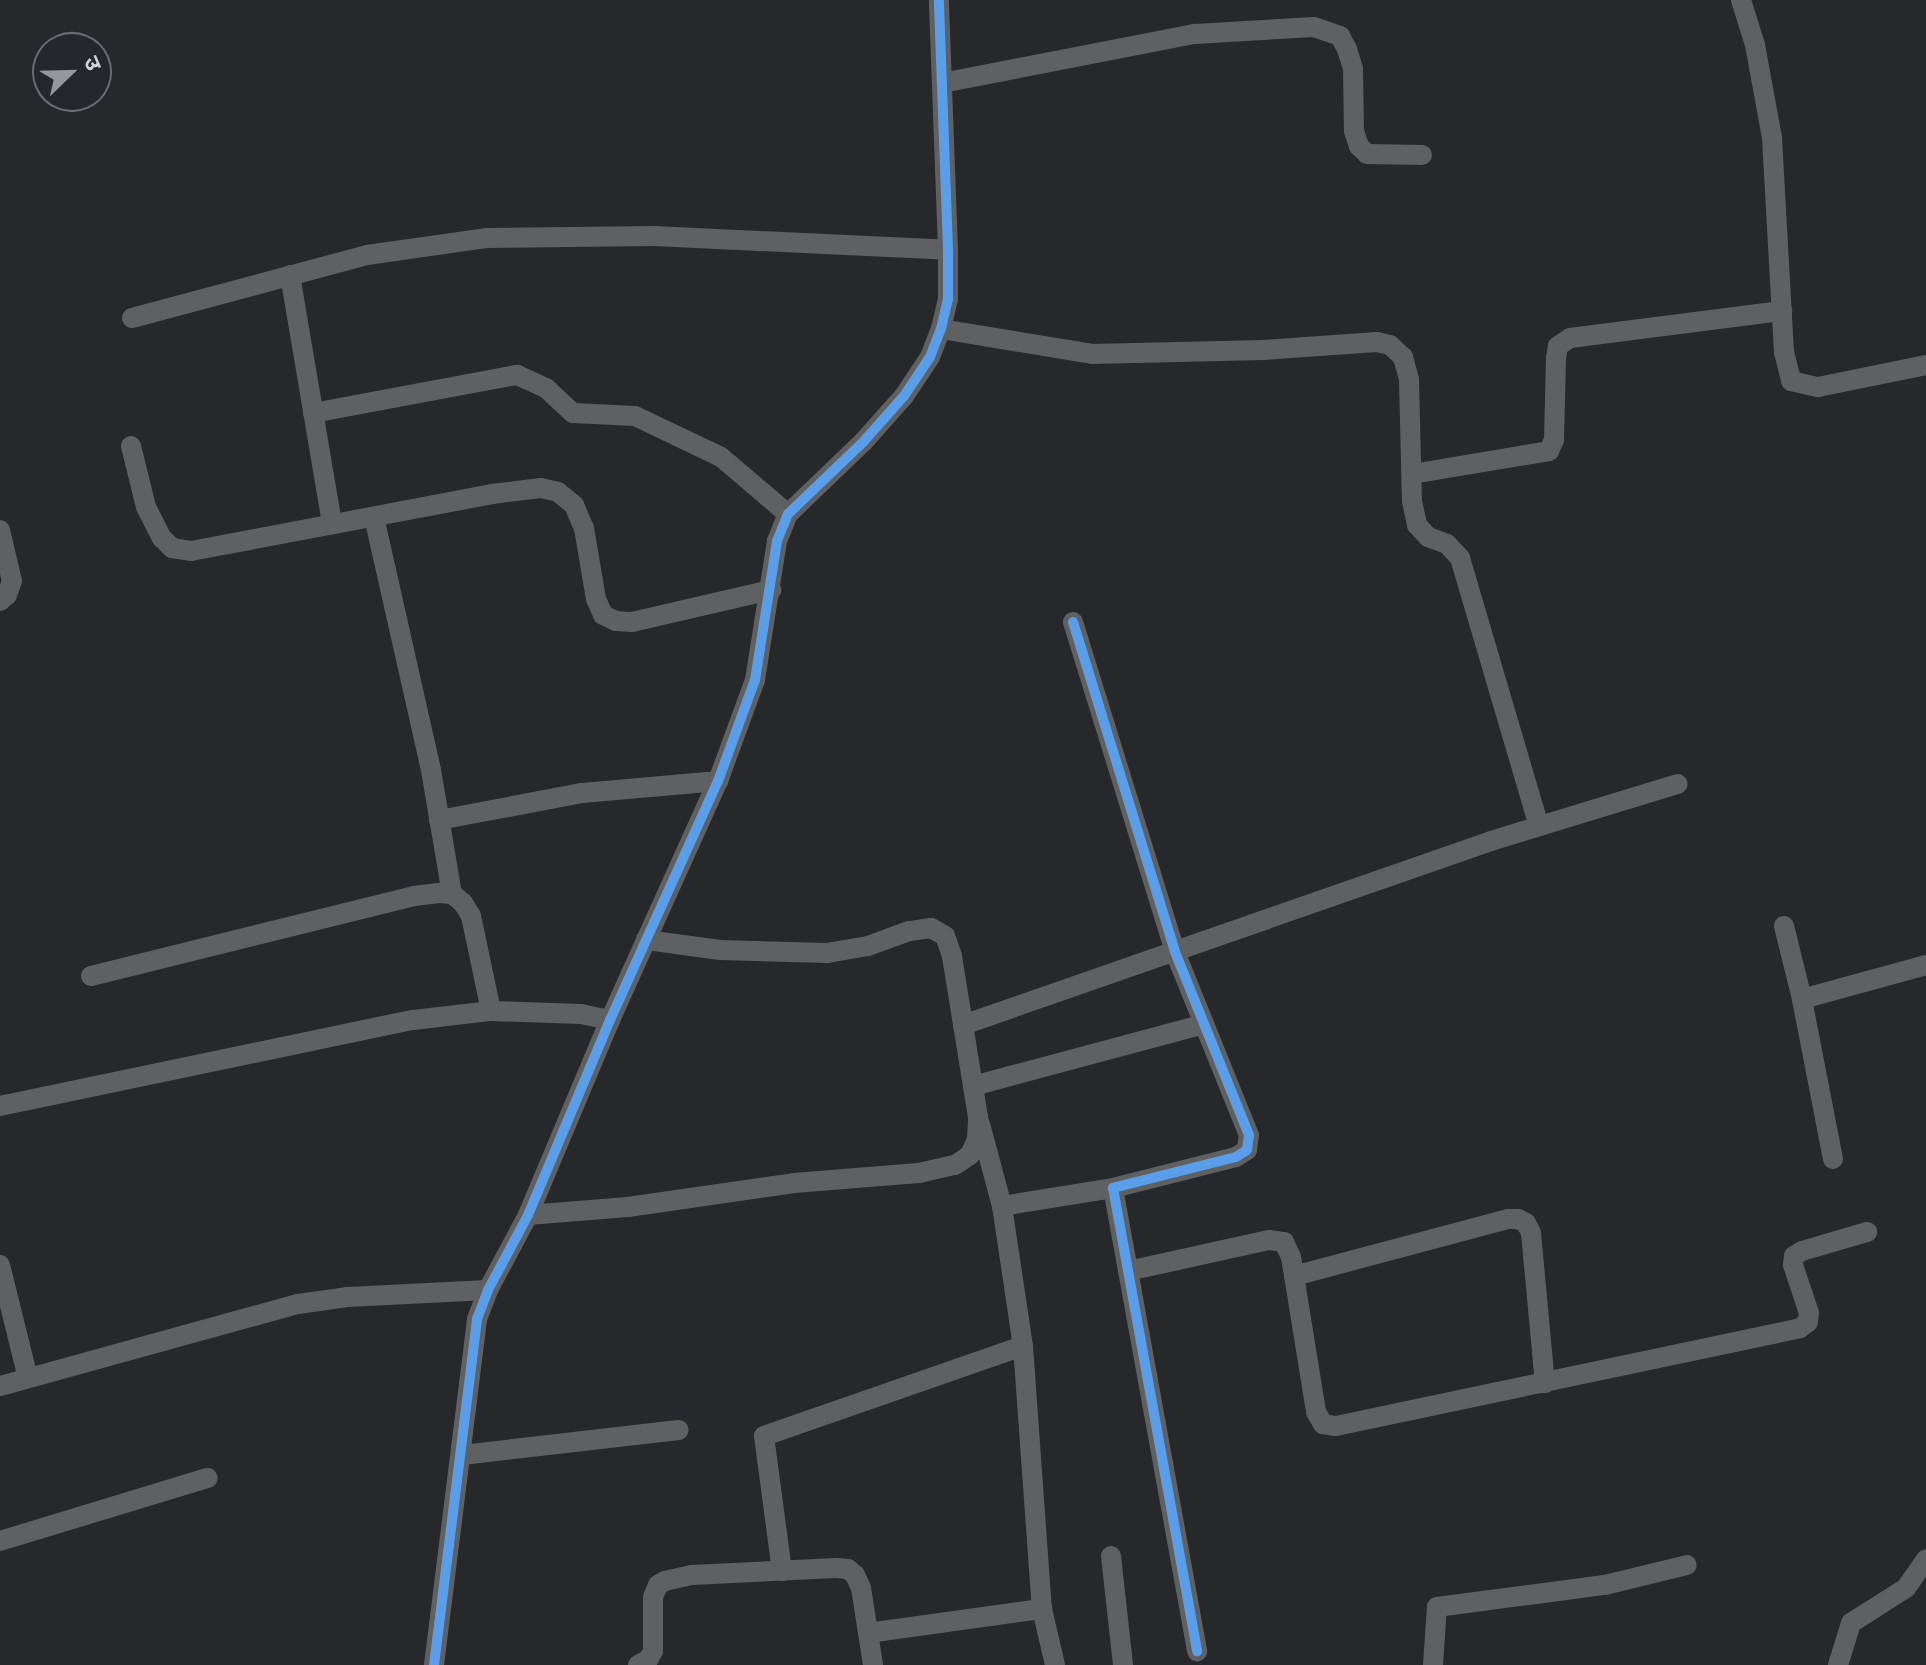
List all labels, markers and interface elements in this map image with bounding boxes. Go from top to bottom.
north arrow [32,32,112,112]
text: उ [76,52,109,75]

